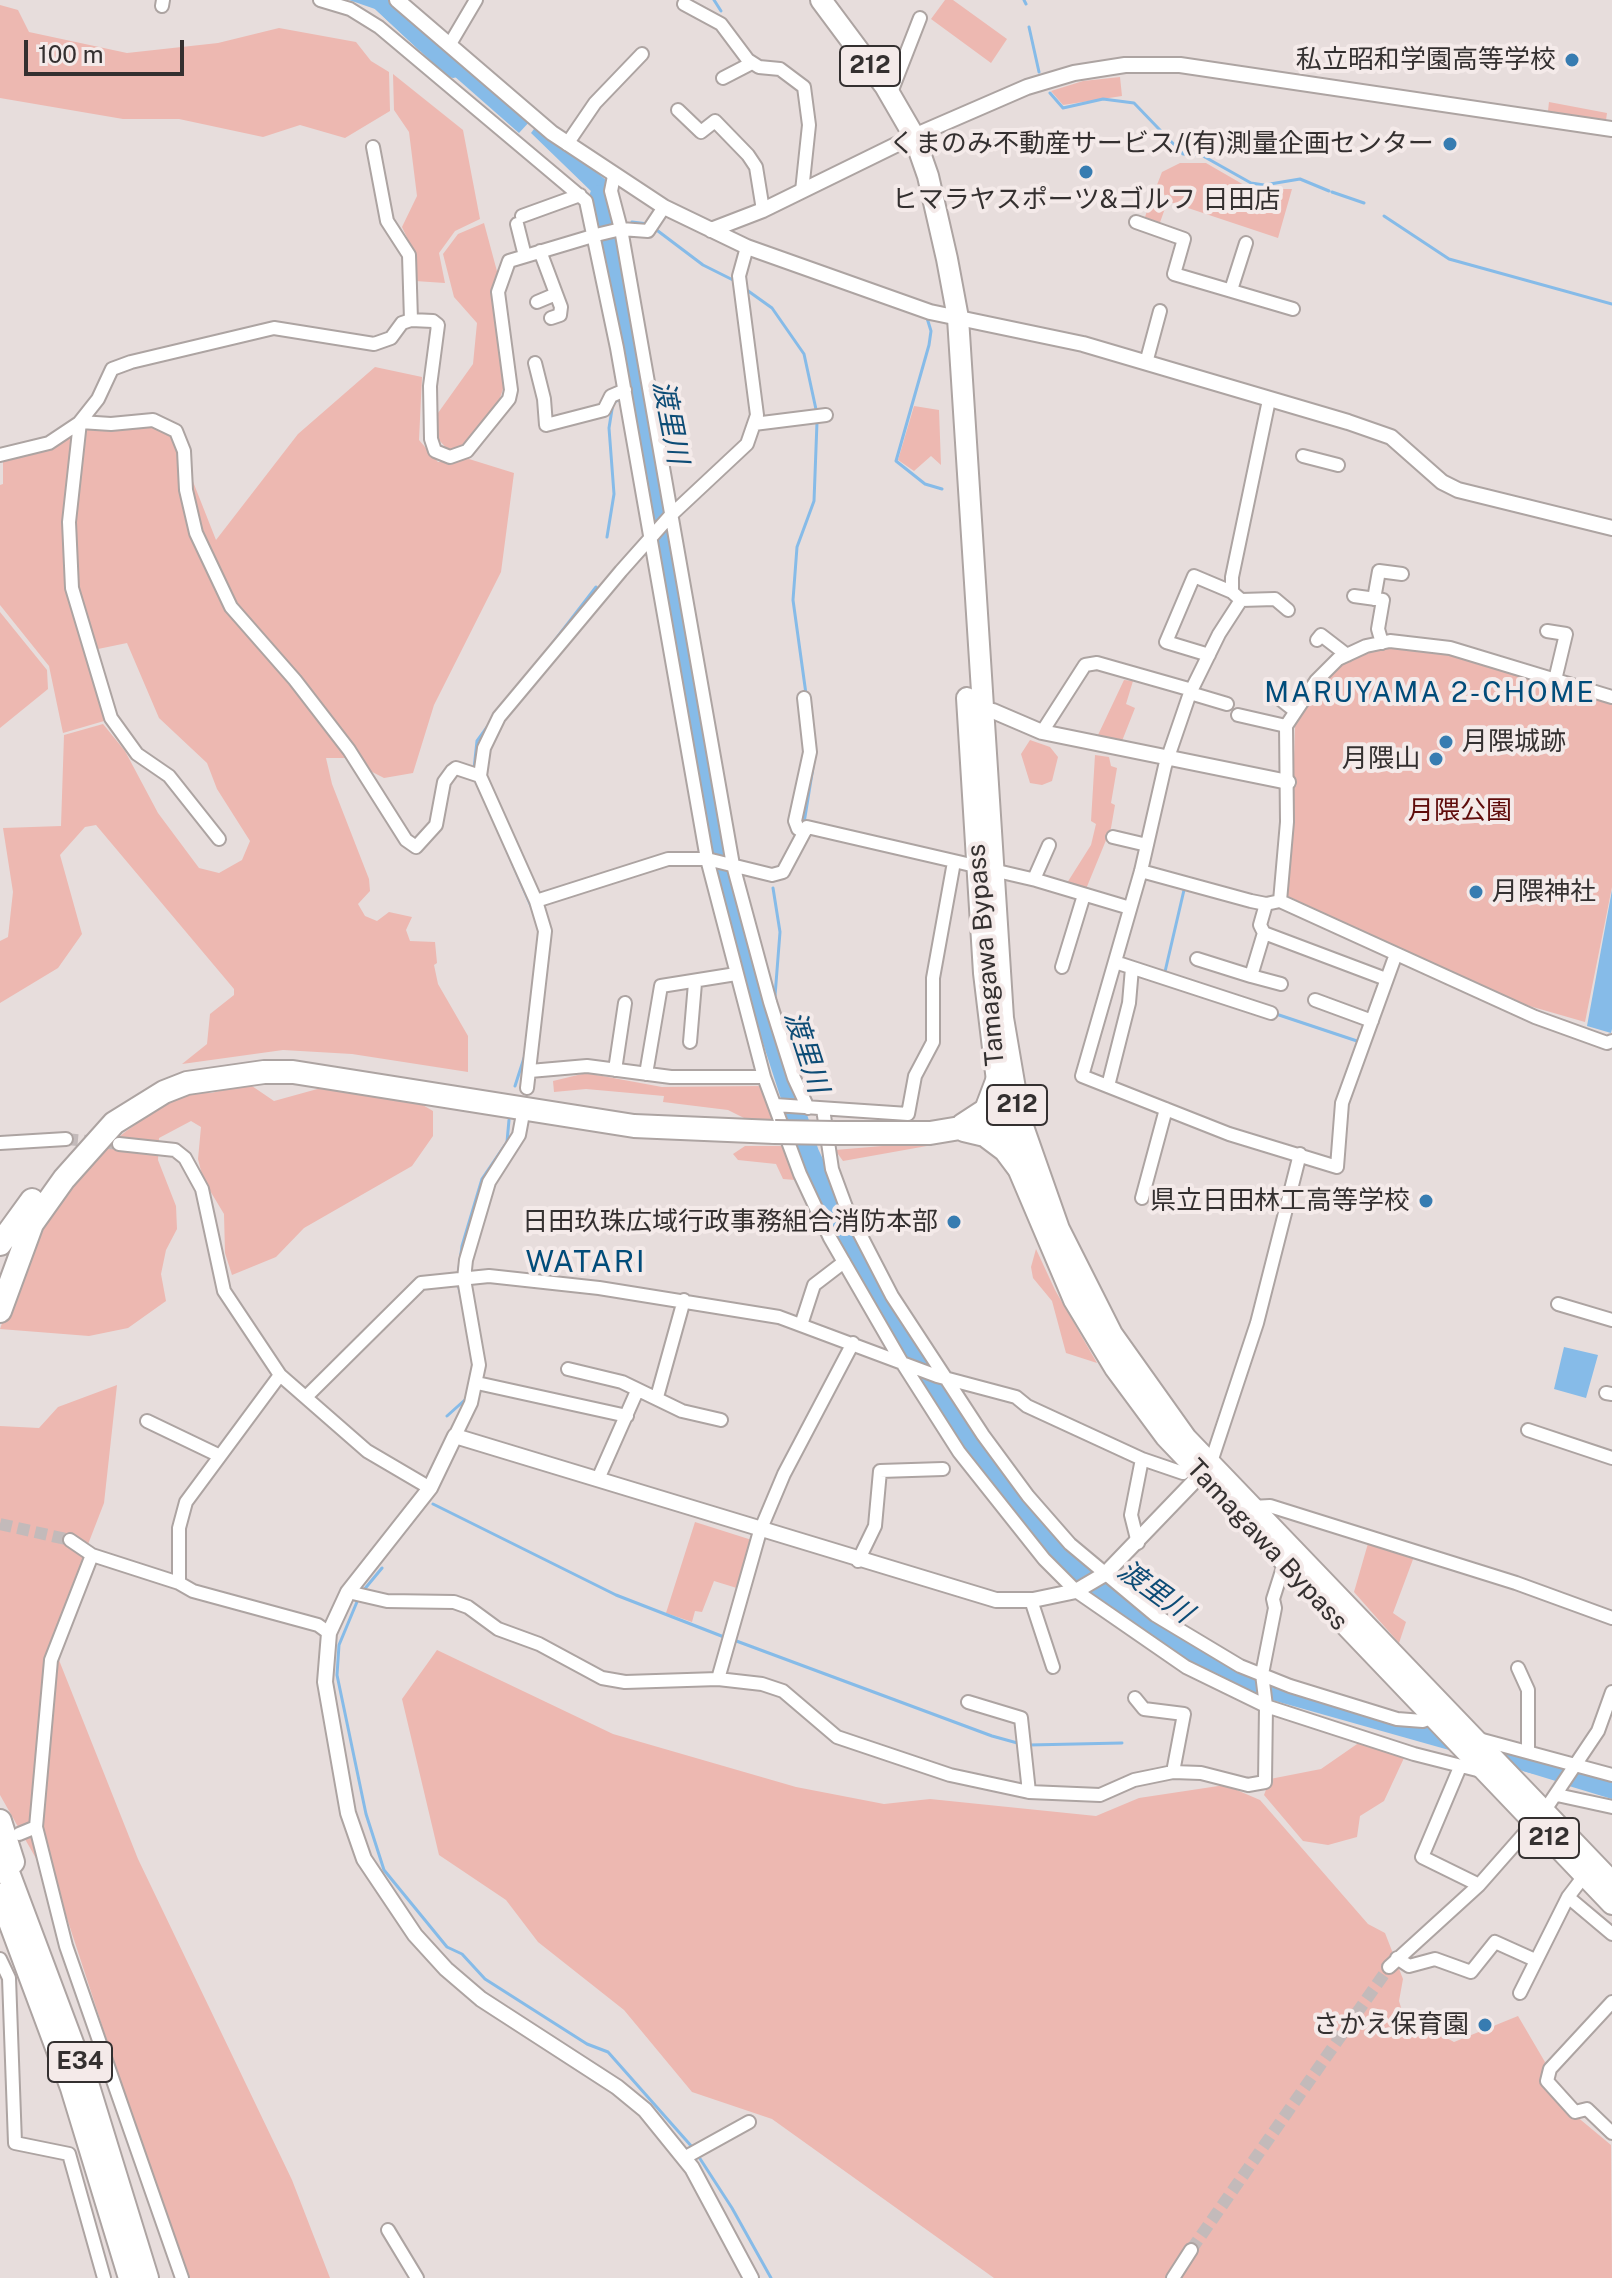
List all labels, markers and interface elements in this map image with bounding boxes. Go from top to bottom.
scale bar [28,24,188,74]
text: 100 m [38,40,104,68]
place label: 私立昭和学園高等学校 [1296,44,1556,76]
road number: 212 [840,46,900,86]
marker: 私立昭和学園高等学校 [1563,51,1581,69]
place label: くまのみ不動産サービス/(有)測量企画センター [889,128,1434,160]
marker: くまのみ不動産サービス/(有)測量企画センター [1441,135,1459,153]
marker: ヒマラヤスポーツ&ゴルフ 日田店 [1077,163,1095,181]
place label: ヒマラヤスポーツ&ゴルフ 日田店 [892,184,1280,216]
water label: 渡里川 [645,378,695,466]
district label: MARUYAMA 2-CHOME [1264,676,1596,710]
place label: 月隈城跡 [1462,726,1566,758]
marker: 月隈城跡 [1437,733,1455,751]
place label: 月隈山 [1342,743,1420,775]
marker: 月隈山 [1427,750,1445,768]
park label: 月隈公園 [1408,795,1512,827]
street label: Tamagawa Bypass [961,843,1011,1067]
place label: 月隈神社 [1492,876,1596,908]
marker: 月隈神社 [1467,883,1485,901]
water label: 渡里川 [777,1007,835,1097]
road number: 212 [987,1085,1047,1125]
place label: 県立日田林工高等学校 [1150,1185,1410,1217]
marker: 県立日田林工高等学校 [1417,1192,1435,1210]
place label: 日田玖珠広域行政事務組合消防本部 [522,1206,938,1238]
marker: 日田玖珠広域行政事務組合消防本部 [945,1213,963,1231]
district label: WATARI [525,1245,647,1281]
street label: Tamagawa Bypass [1180,1453,1354,1637]
water label: 渡里川 [1111,1554,1199,1630]
road number: 212 [1519,1818,1579,1858]
place label: さかえ保育園 [1313,2009,1469,2041]
marker: さかえ保育園 [1476,2016,1494,2034]
road number: E34 [48,2042,112,2082]

